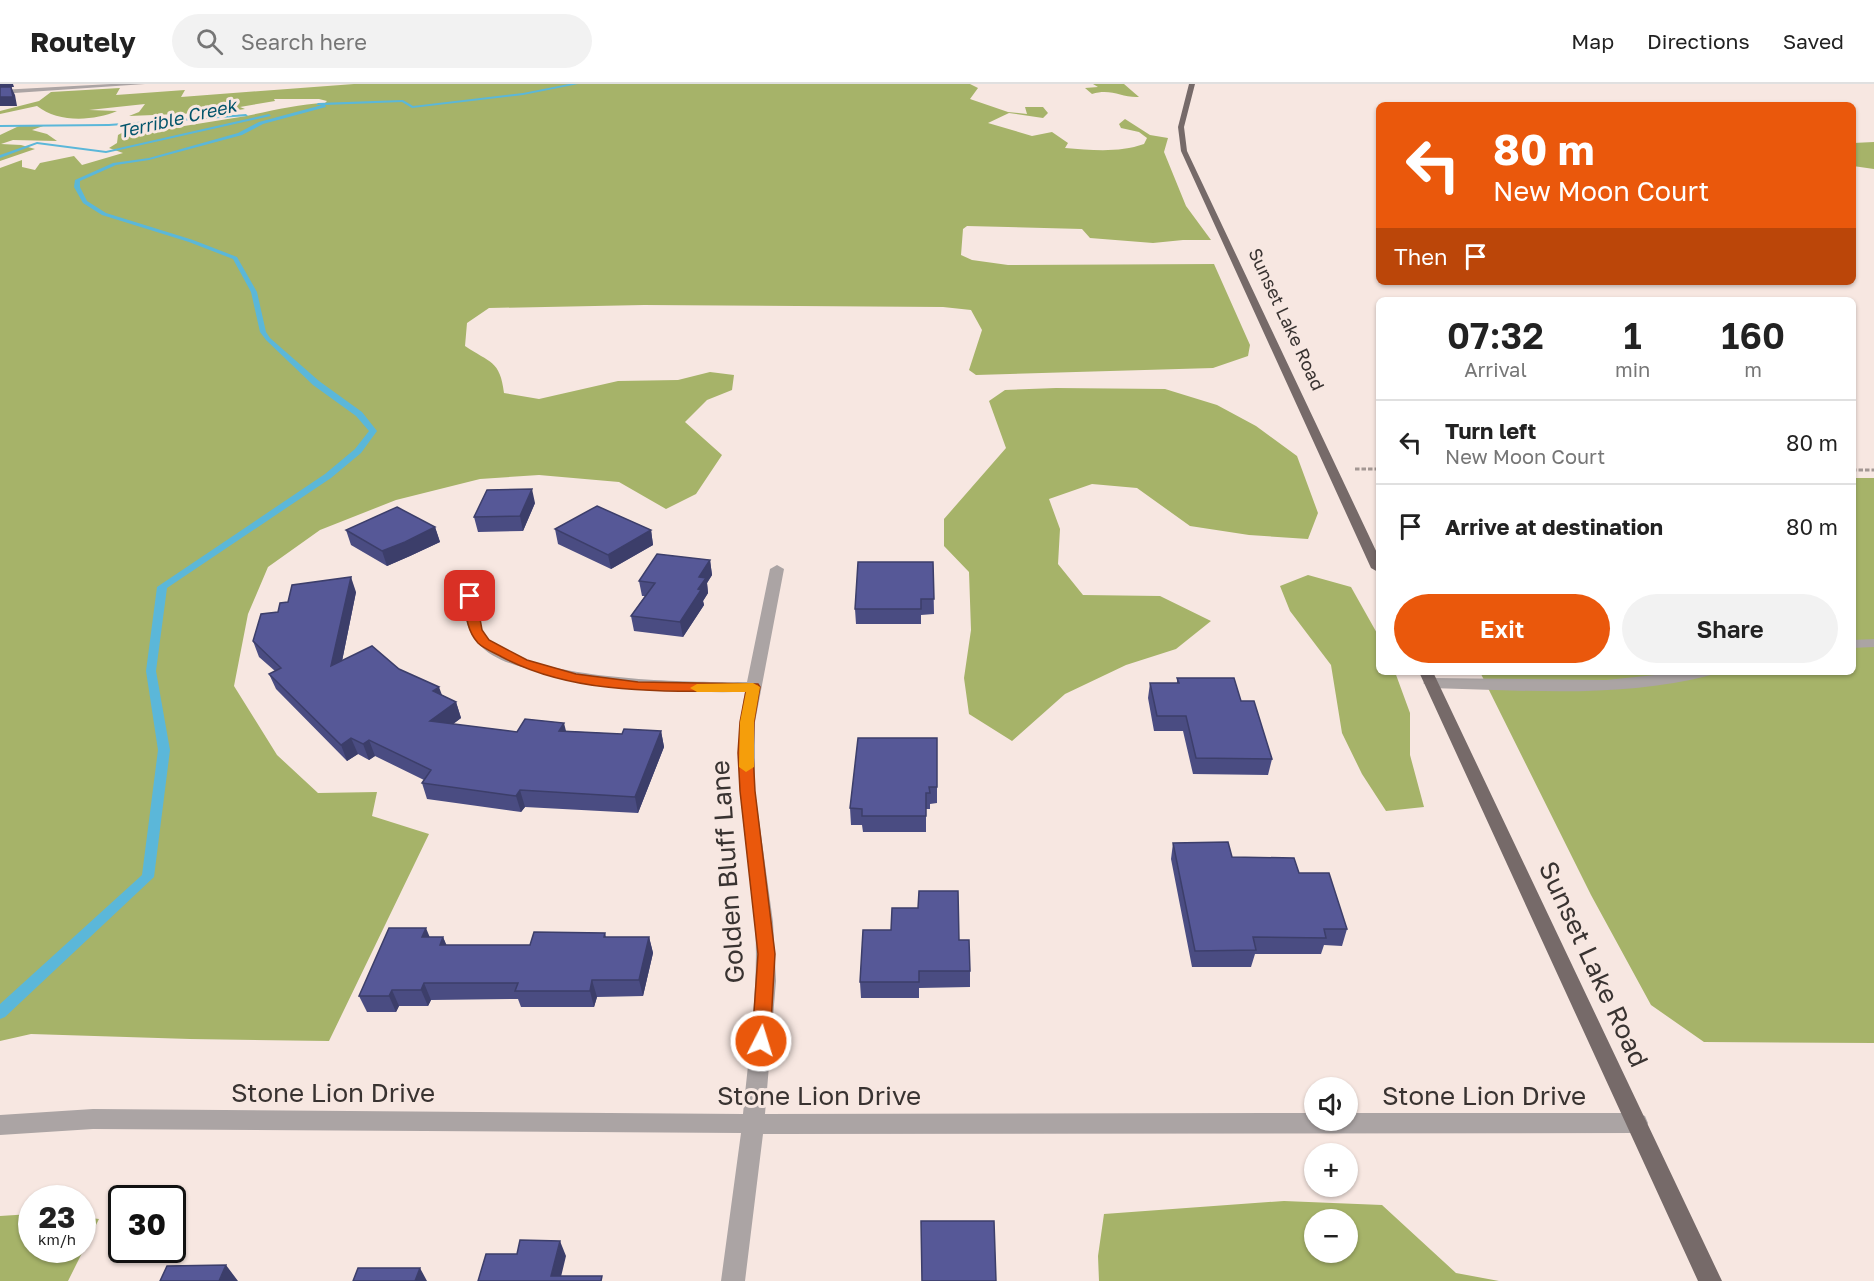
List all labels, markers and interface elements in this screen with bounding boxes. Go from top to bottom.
search box [172,14,592,68]
text: Routely [30,25,136,58]
icon: search [193,25,226,58]
text: Search here [241,28,367,55]
text: Map [1571,28,1614,54]
text: Directions [1647,28,1750,54]
text: Saved [1783,28,1844,54]
water label: Terrible Creek [116,93,240,142]
text: 80 m [1493,124,1594,174]
icon: left [1394,126,1472,204]
text: New Moon Court [1493,175,1709,207]
icon: arrive [1459,240,1492,273]
text: Then [1394,243,1447,270]
street label: Sunset Lake Road [1244,244,1330,394]
text: 07:32 [1447,314,1544,357]
text: 1 [1624,314,1642,357]
text: 160 [1721,314,1785,357]
text: Arrival [1464,357,1527,381]
text: min [1615,357,1650,381]
text: m [1744,357,1762,381]
text: Turn left [1445,417,1536,444]
icon: left [1394,426,1427,459]
text: 80 m [1786,429,1838,456]
text: New Moon Court [1445,444,1605,468]
icon: arrive [1394,510,1427,543]
text: Arrive at destination [1445,513,1663,540]
text: 80 m [1786,513,1838,540]
pin [444,570,495,621]
icon: arrive [453,579,486,612]
button: Exit [1394,594,1610,663]
button: Share [1622,594,1838,663]
street label: Golden Bluff Lane [704,759,750,985]
street label: Sunset Lake Road [1533,856,1655,1072]
position arrow [729,1009,793,1073]
street label: Stone Lion Drive [231,1077,435,1108]
map controls [1304,1077,1358,1263]
button: sound [1304,1077,1358,1131]
street label: Stone Lion Drive [717,1080,921,1111]
street label: Stone Lion Drive [1382,1080,1586,1111]
button: + [1304,1143,1358,1197]
speed limit sign: 30 [108,1185,186,1263]
text: 23 [39,1199,75,1235]
button: − [1304,1209,1358,1263]
text: km/h [38,1230,76,1248]

